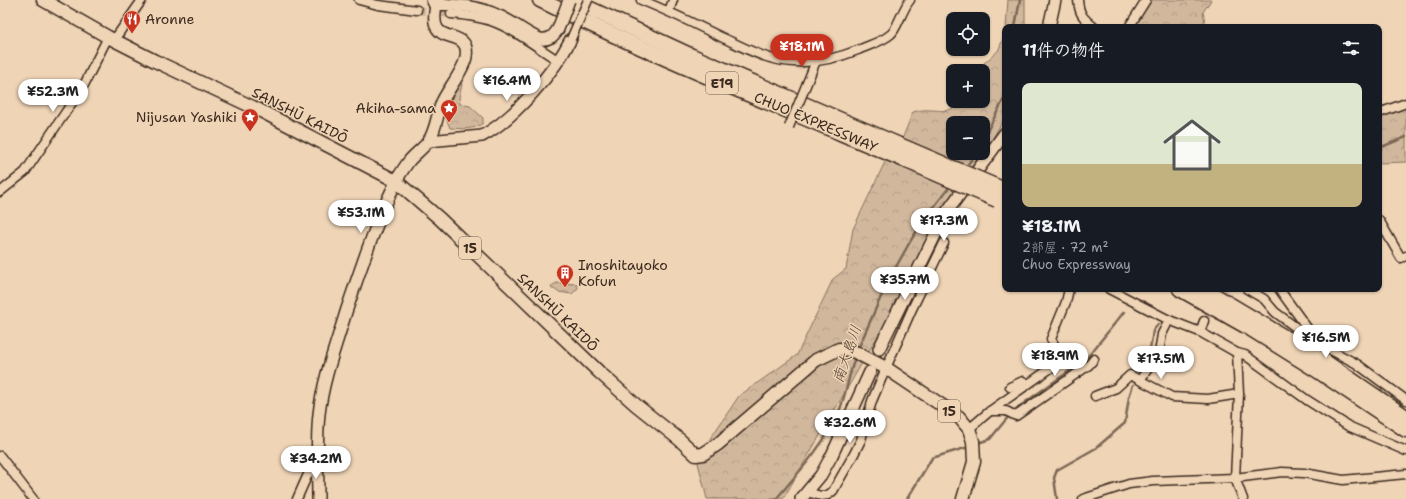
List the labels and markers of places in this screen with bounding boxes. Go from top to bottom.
restaurant icon: Aronne [122,9,142,34]
place label: Aronne [145,10,194,28]
pin: ¥18.1M [769,34,835,68]
pin: ¥16.4M [474,68,540,102]
pin: ¥52.3M [20,79,86,113]
place icon: Akiha-sama [439,98,459,123]
place label: Akiha-sama [356,99,436,117]
place icon: Nijusan Yashiki [240,107,260,132]
place label: Nijusan Yashiki [136,108,237,126]
pin: ¥53.1M [328,200,394,234]
pin: ¥17.3M [911,208,977,242]
place label: Inoshitayoko Kofun [578,256,668,290]
building icon: Inoshitayoko Kofun [555,263,575,288]
pin: ¥35.7M [872,267,938,301]
pin: ¥16.5M [1293,325,1359,359]
pin: ¥18.9M [1022,343,1088,377]
pin: ¥17.5M [1128,346,1194,380]
pin: ¥32.6M [817,410,883,444]
pin: ¥34.2M [283,446,349,480]

